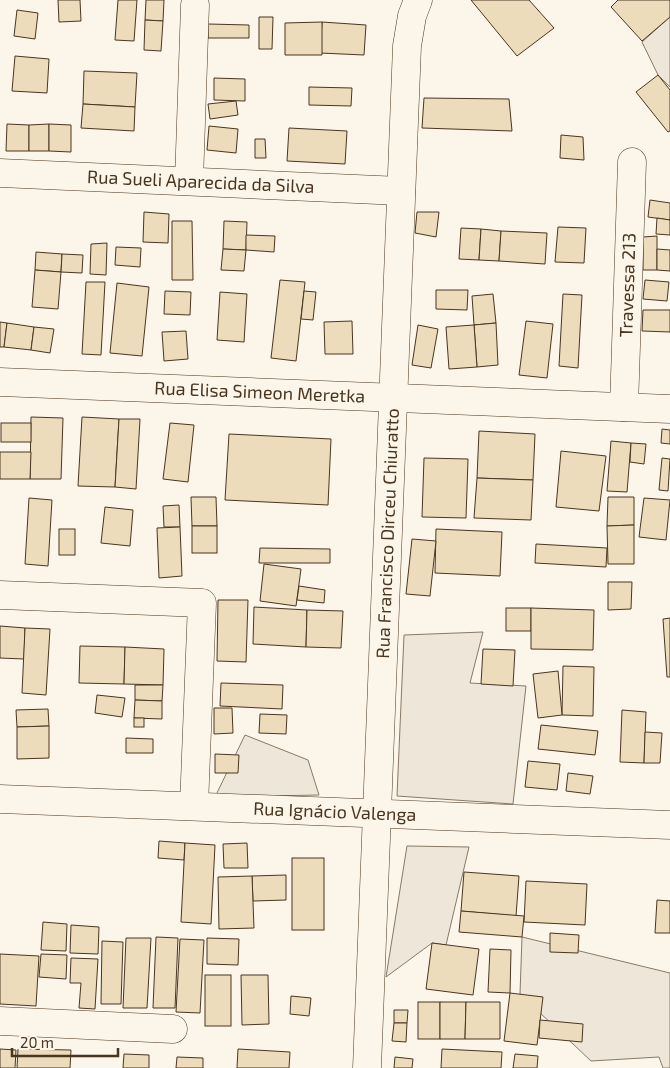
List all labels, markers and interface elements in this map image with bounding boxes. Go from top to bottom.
street label: Rua Sueli Aparecida da Silva [87,165,315,197]
street label: Travessa 213 [614,232,640,338]
street label: Rua Elisa Simeon Meretka [154,376,366,407]
street label: Rua Francisco Dirceu Chiuratto [371,408,403,659]
street label: Rua Ignácio Valenga [253,797,417,825]
scale bar [12,1026,119,1058]
text: 20 m [20,1033,54,1051]

